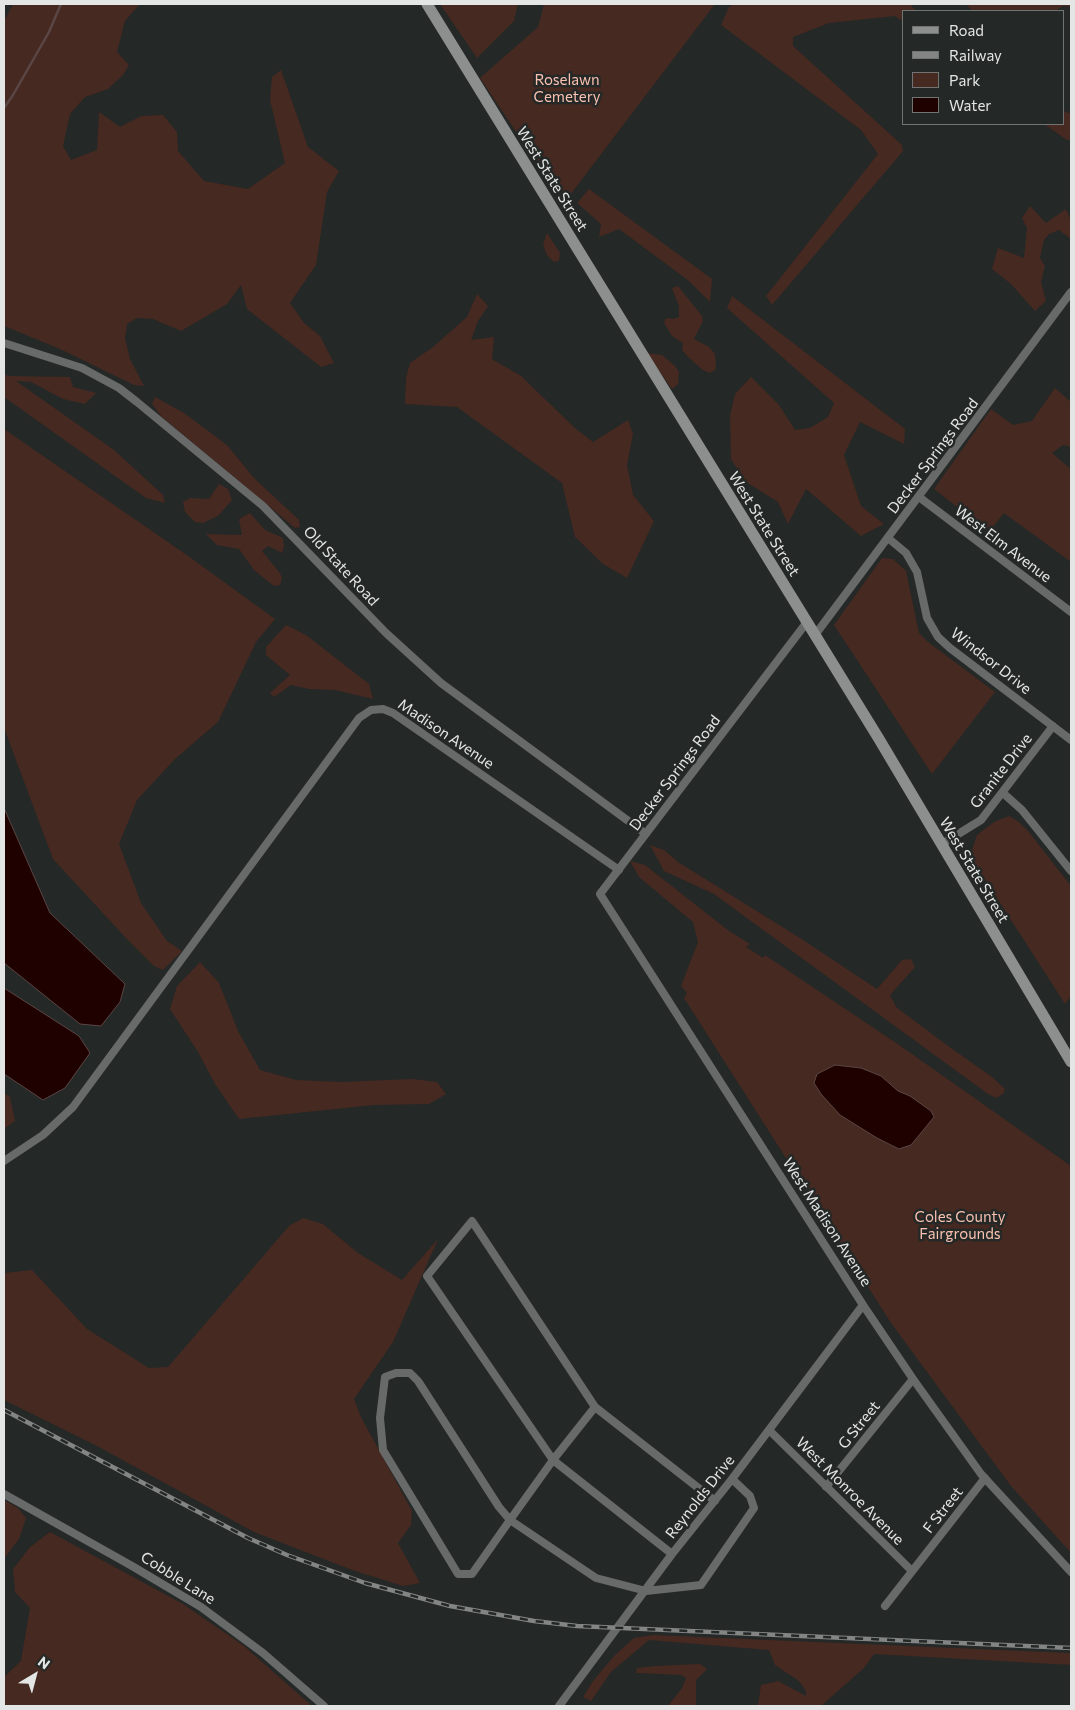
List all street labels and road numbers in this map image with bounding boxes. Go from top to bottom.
street label: West State Street [513,123,591,235]
street label: Decker Springs Road [884,395,982,517]
street label: West State Street [725,468,803,580]
street label: West Elm Avenue [951,502,1055,586]
street label: Old State Road [300,523,382,609]
street label: Windsor Drive [947,624,1035,698]
street label: Madison Avenue [395,695,497,773]
street label: Decker Springs Road [626,712,724,834]
street label: Granite Drive [966,730,1036,812]
street label: West State Street [935,814,1013,926]
street label: West Madison Avenue [779,1154,875,1290]
street label: G Street [834,1397,884,1453]
street label: West Monroe Avenue [792,1433,908,1549]
street label: Reynolds Drive [662,1452,738,1542]
street label: F Street [919,1483,967,1537]
street label: Cobble Lane [137,1548,219,1608]

